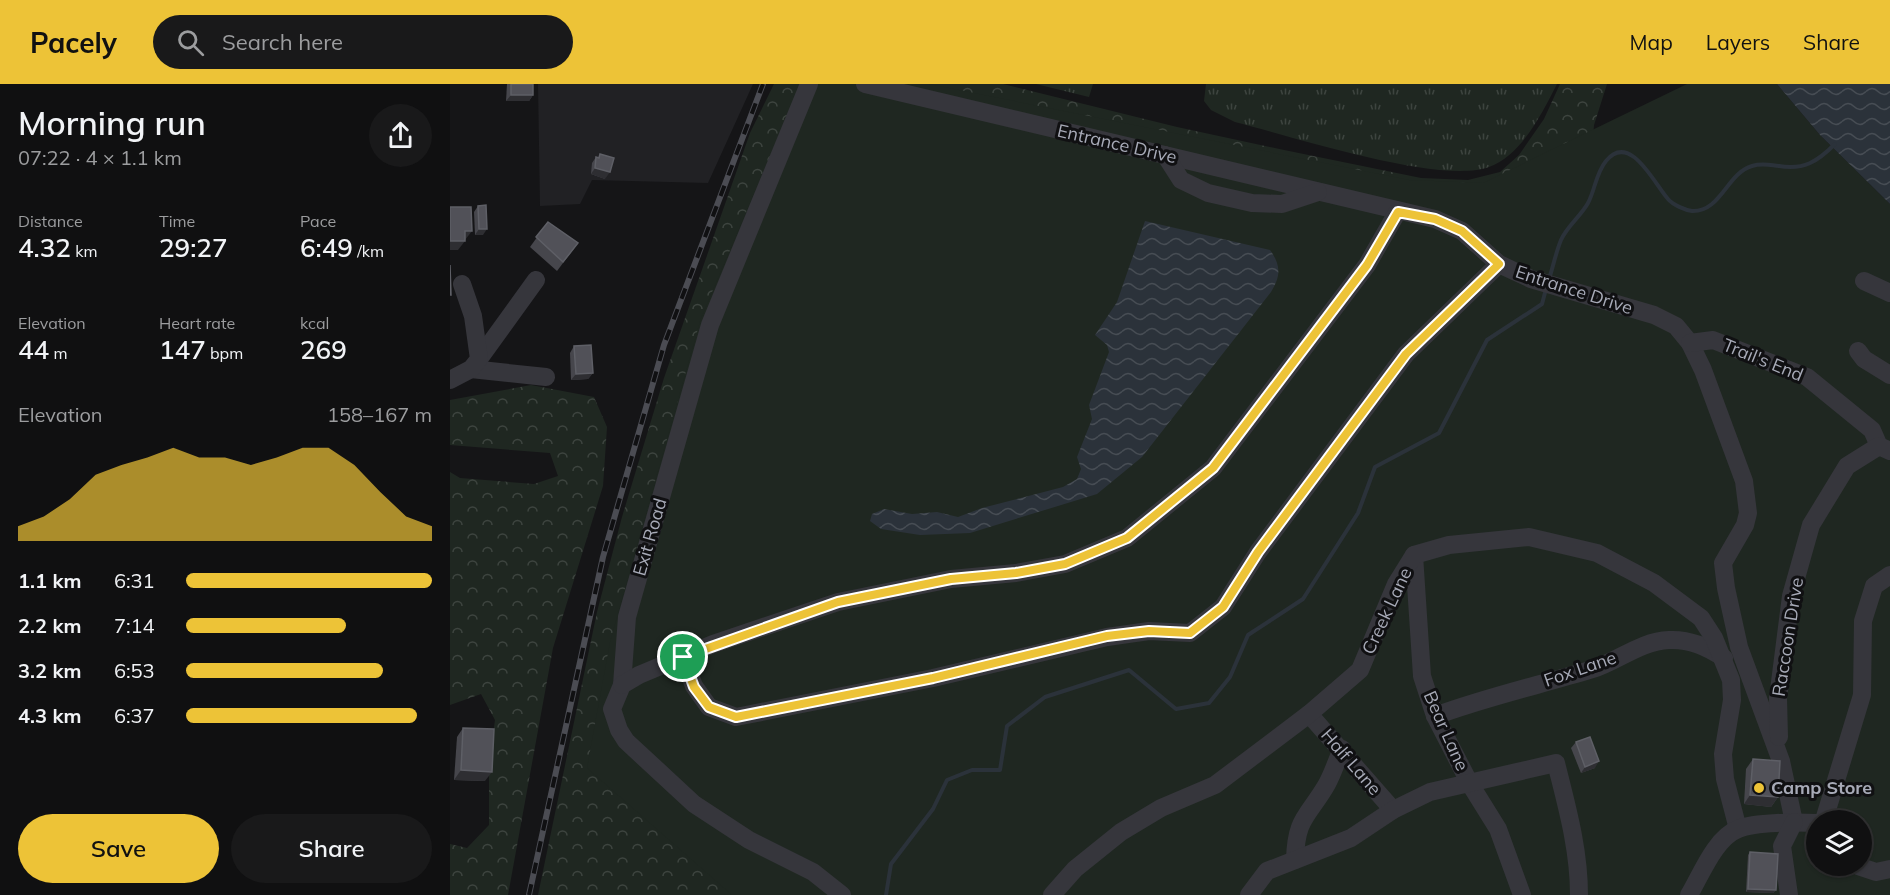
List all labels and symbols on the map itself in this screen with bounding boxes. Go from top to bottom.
street label: Entrance Drive [1055,119,1179,168]
street label: Entrance Drive [1513,260,1636,319]
street label: Trail's End [1720,333,1807,386]
street label: Exit Road [627,495,672,578]
street label: Creek Lane [1356,564,1417,658]
street label: Raccoon Drive [1767,576,1808,698]
pin [657,631,708,682]
street label: Fox Lane [1541,645,1619,692]
street label: Bear Lane [1419,687,1474,774]
street label: Half Lane [1316,724,1386,800]
place label: Camp Store [1771,776,1872,799]
marker: Camp Store [1752,781,1766,795]

